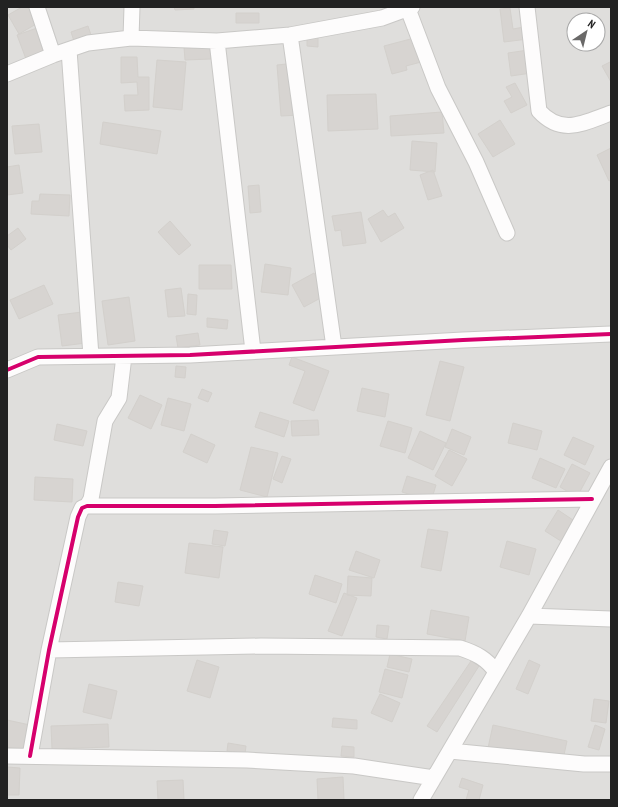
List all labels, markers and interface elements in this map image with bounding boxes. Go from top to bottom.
north arrow [566,12,606,52]
text: N [585,16,598,31]

